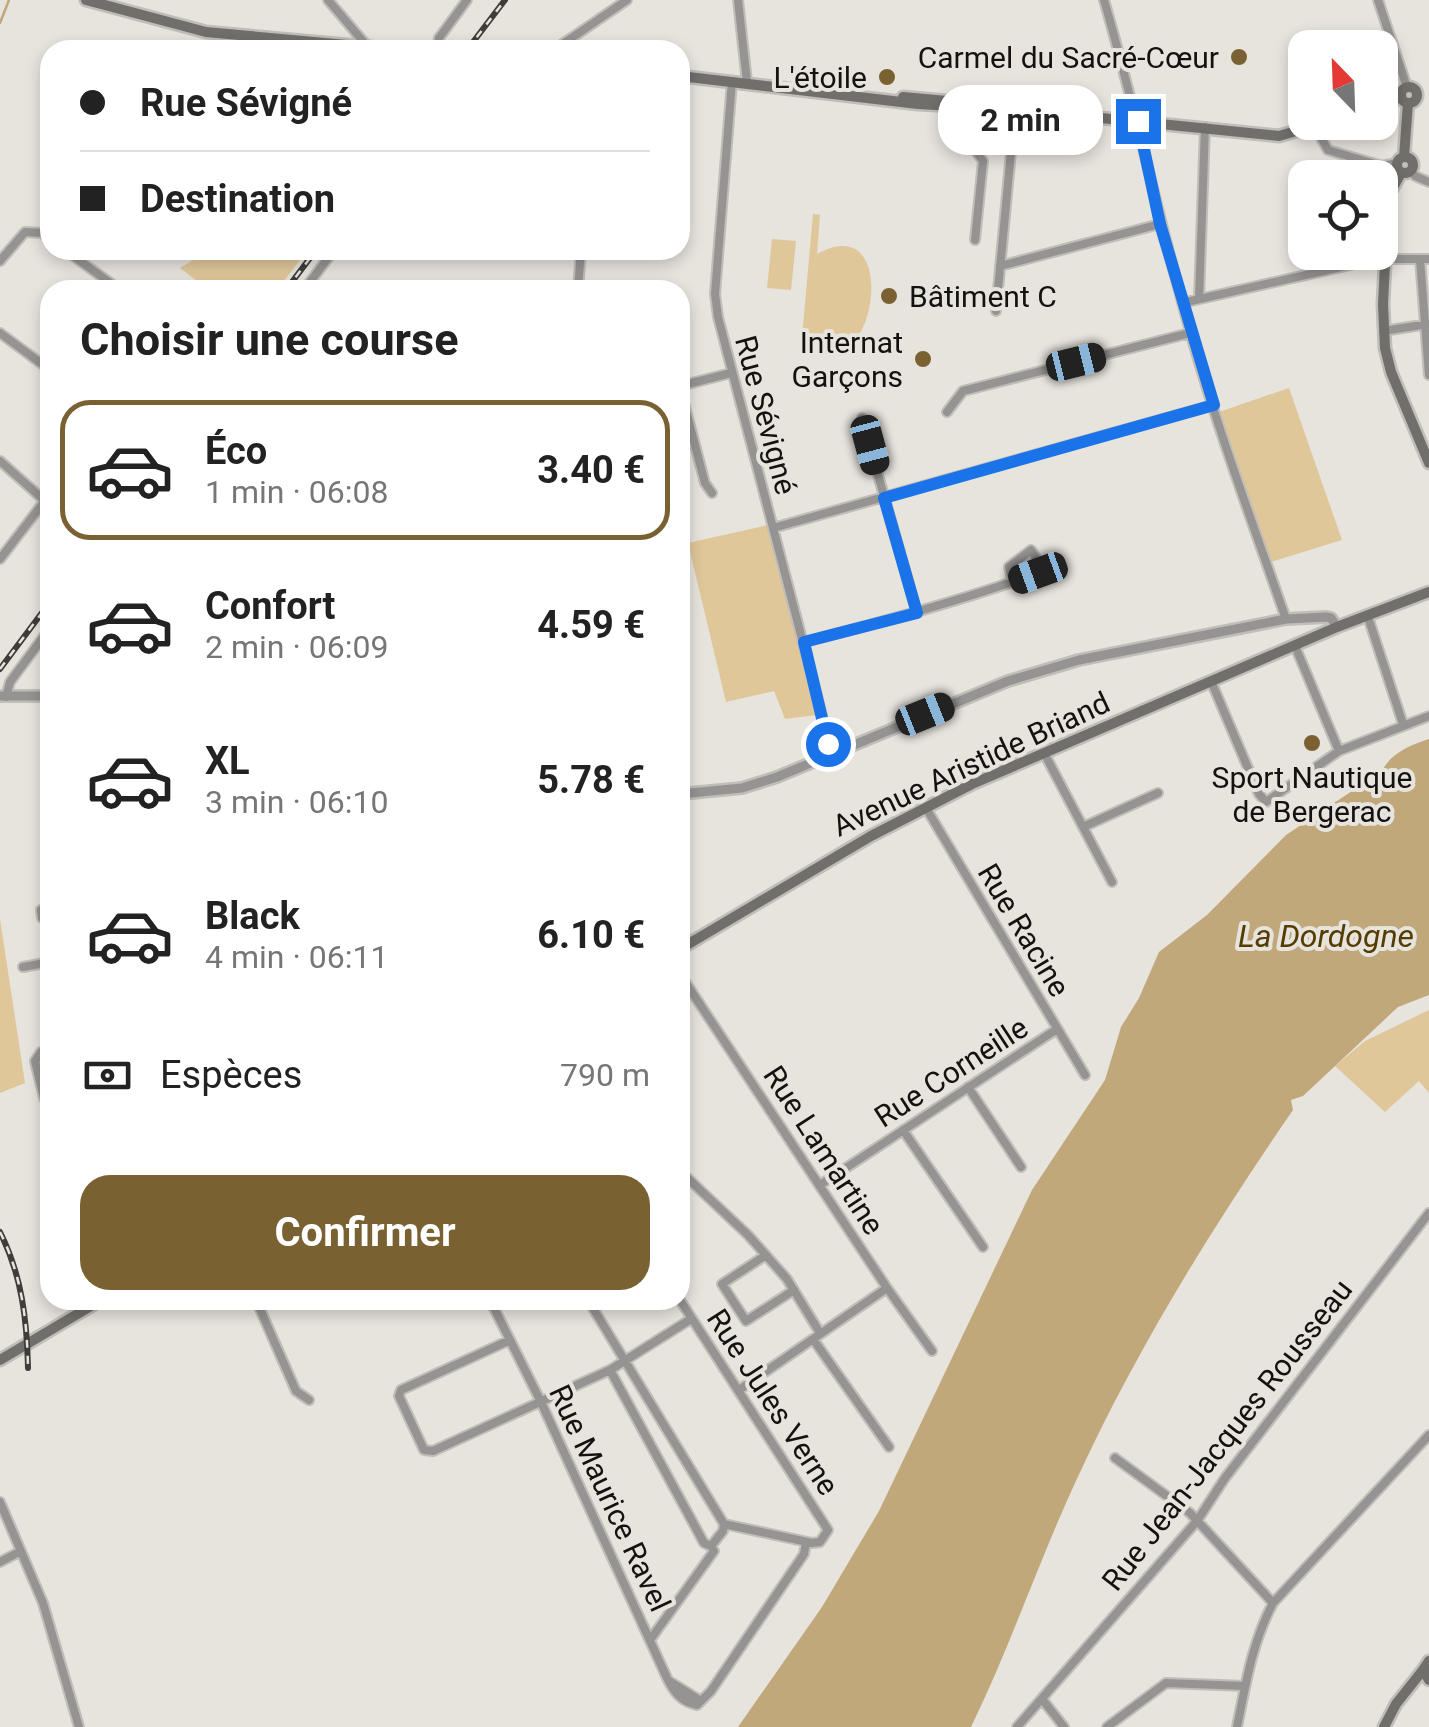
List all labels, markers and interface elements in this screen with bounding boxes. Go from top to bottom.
north arrow [1288,30,1398,140]
map controls [1288,30,1398,270]
place label: Carmel du Sacré-Cœur [918,40,1219,75]
marker: Carmel du Sacré-Cœur [1228,46,1250,68]
place label: L'étoile [773,60,867,95]
marker: L'étoile [876,66,898,88]
text: Rue Sévigné [140,81,352,125]
callout: 2 min [938,86,1103,156]
route end [1116,99,1161,144]
text: 2 min [980,101,1061,139]
button: locate [1288,160,1398,270]
text: Destination [140,177,335,221]
place label: Bâtiment C [909,279,1057,314]
marker: Bâtiment C [878,285,900,307]
text: Choisir une course [80,313,459,366]
place label: Internat Garçons [791,325,903,394]
street label: Rue Sévigné [728,332,804,498]
car [1043,340,1109,384]
marker: Internat Garçons [912,348,934,370]
car [848,412,892,478]
icon: car [85,425,175,515]
text: Éco [205,429,267,473]
text: 3.40 € [537,448,645,492]
text: 1 min · 06:08 [205,473,388,511]
car [1005,549,1071,597]
icon: car [85,580,175,670]
text: Confort [205,584,335,628]
text: 4.59 € [537,603,645,647]
text: 2 min · 06:09 [205,628,388,666]
street label: Avenue Aristide Briand [827,684,1115,844]
car [892,689,958,739]
route start [806,722,851,767]
marker: Sport Nautique de Bergerac [1301,732,1323,754]
icon: car [85,735,175,825]
text: XL [205,739,250,783]
text: 5.78 € [537,758,645,802]
place label: Sport Nautique de Bergerac [1212,760,1412,829]
text: 3 min · 06:10 [205,783,388,821]
street label: Rue Racine [971,857,1077,1003]
icon: car [85,890,175,980]
text: Black [205,894,300,938]
text: 6.10 € [537,913,645,957]
water label: La Dordogne [1238,917,1414,955]
text: 4 min · 06:11 [205,938,388,976]
street label: Rue Corneille [868,1010,1034,1134]
icon: cash [80,1048,135,1103]
text: Espèces [160,1053,302,1097]
text: 790 m [560,1056,650,1094]
street label: Rue Lamartine [757,1059,891,1241]
button: Confirmer [80,1175,650,1290]
street label: Rue Jean-Jacques Rousseau [1095,1273,1359,1597]
street label: Rue Jules Verne [700,1302,846,1502]
street label: Rue Maurice Ravel [542,1379,678,1617]

